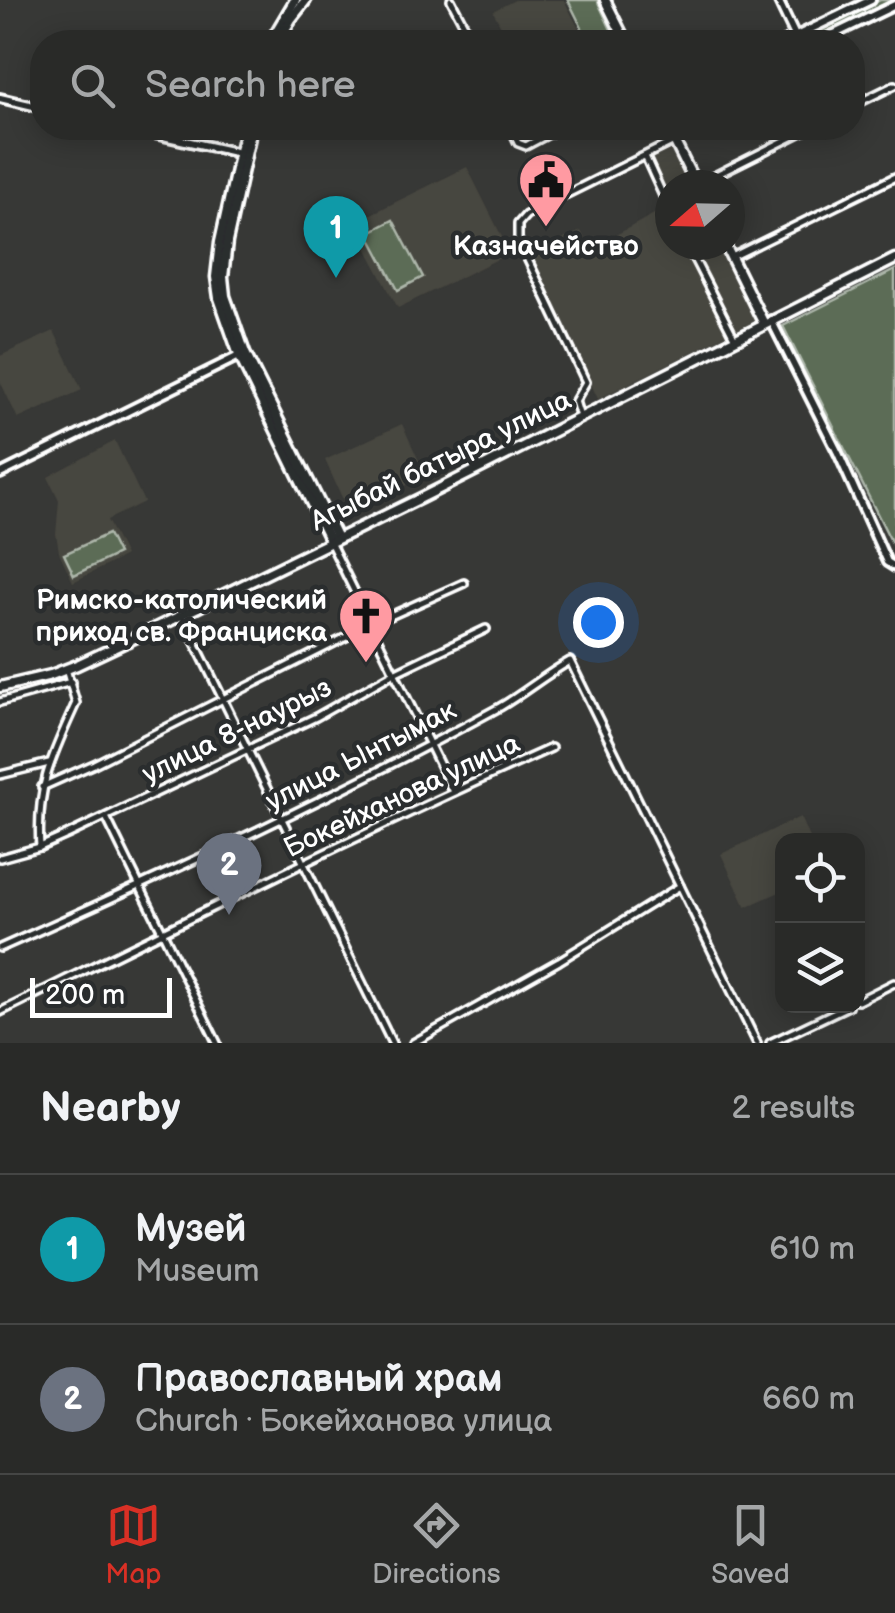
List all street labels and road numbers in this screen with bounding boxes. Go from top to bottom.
street label: Агыбай батыра улица [304,383,577,539]
street label: улица 8-наурыз [137,671,337,791]
street label: улица Ынтымак [260,694,462,818]
street label: Бокейханова улица [279,727,525,865]

